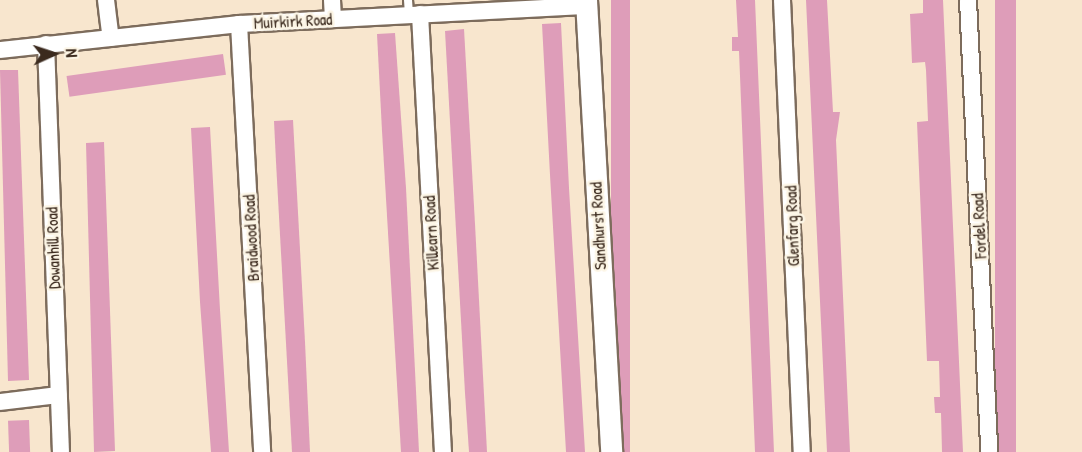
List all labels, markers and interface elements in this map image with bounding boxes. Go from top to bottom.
street label: Muirkirk Road [253,9,333,33]
north arrow [24,24,84,84]
text: N [61,48,83,58]
street label: Sandhurst Road [586,182,610,270]
street label: Glenfarg Road [781,185,803,267]
street label: Fordel Road [968,193,990,259]
street label: Braidwood Road [239,194,263,282]
street label: Killearn Road [419,195,443,271]
street label: Dowanhill Road [42,207,64,289]

